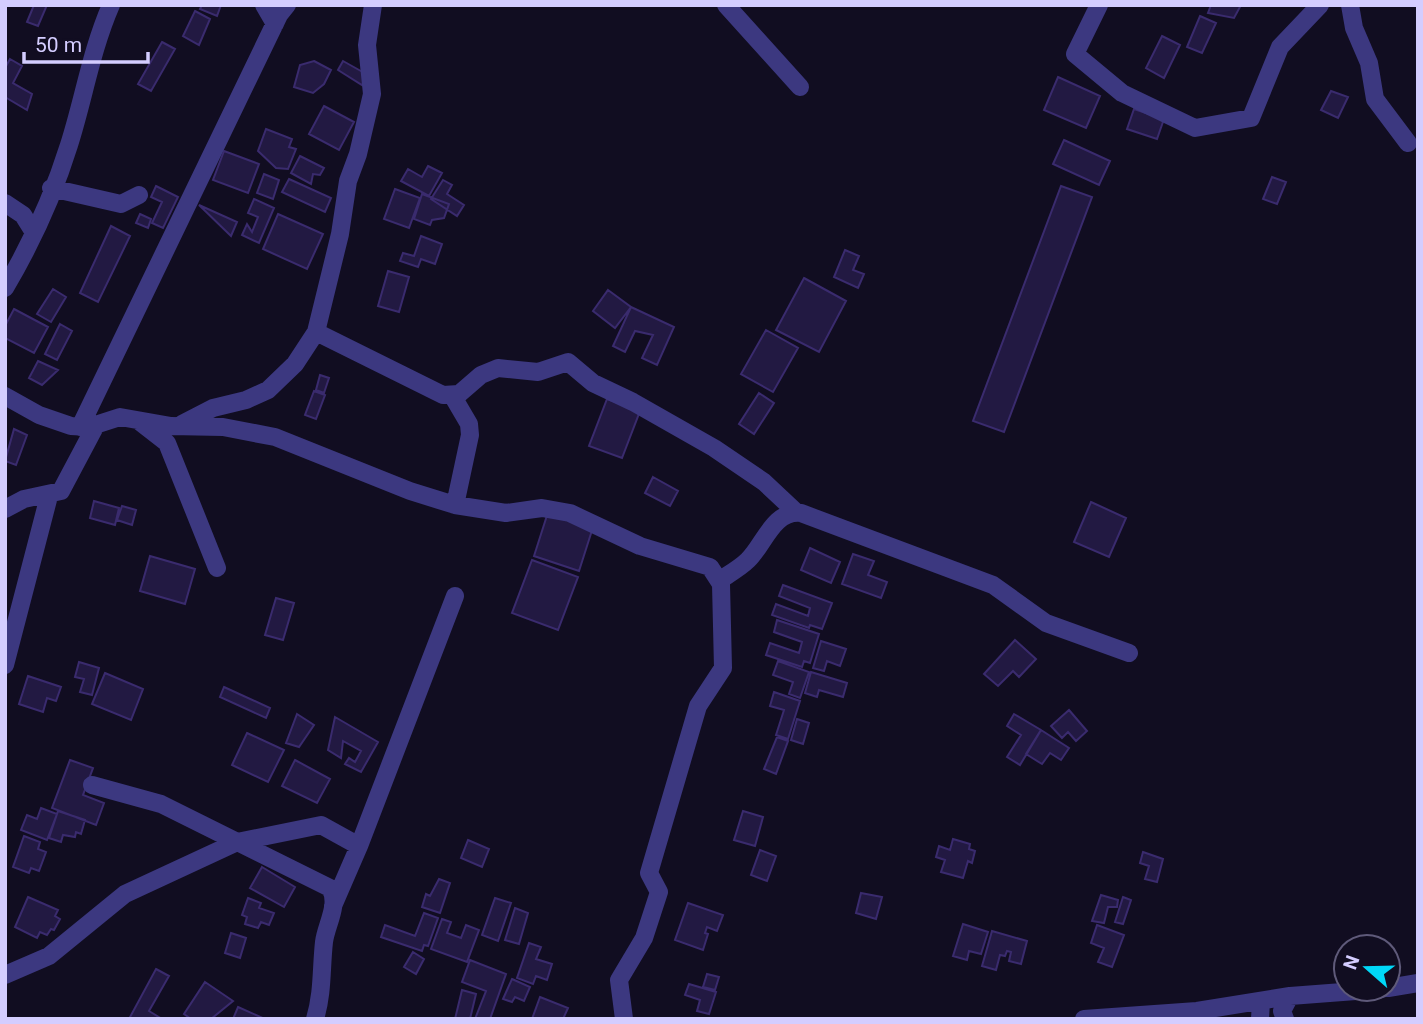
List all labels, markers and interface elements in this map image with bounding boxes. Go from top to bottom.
scale bar [24,21,149,65]
text: 50 m [35,33,82,57]
north arrow [1332,933,1402,1003]
text: N [1338,952,1365,973]

